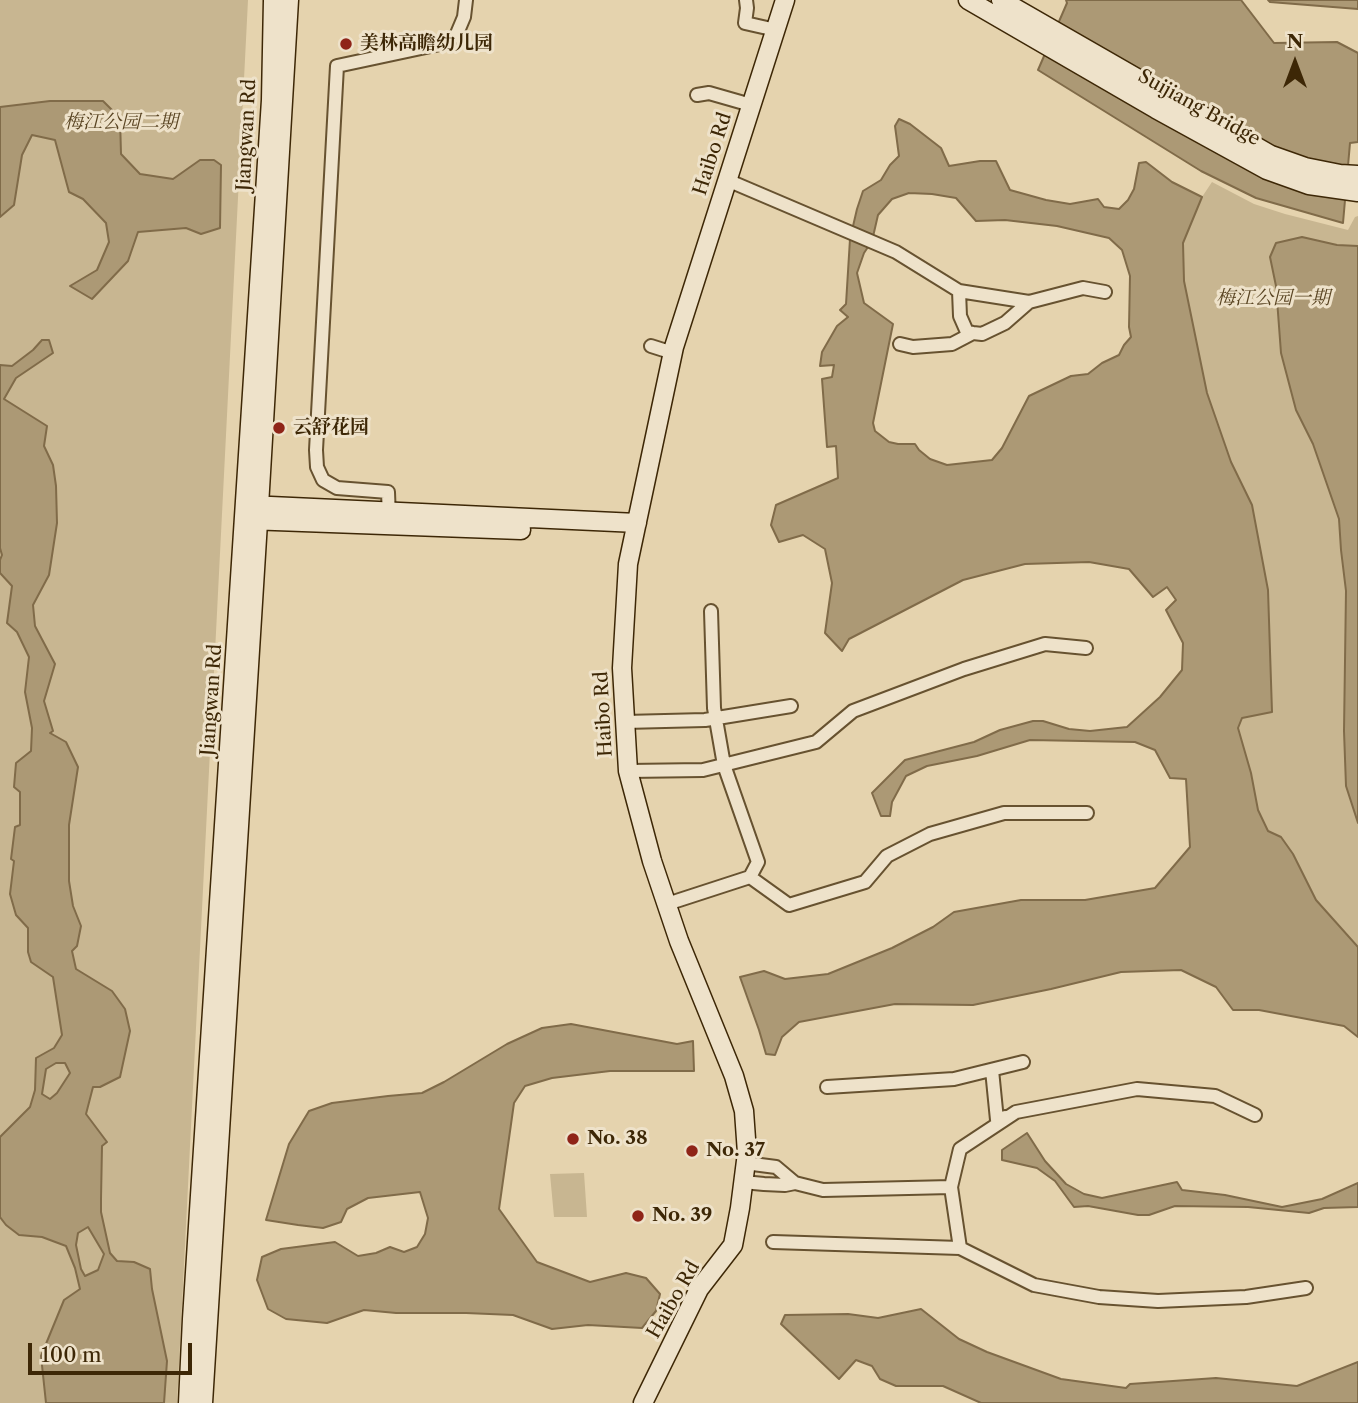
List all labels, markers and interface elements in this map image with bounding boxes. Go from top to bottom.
north arrow [1260,28,1330,98]
text: N [1287,30,1303,53]
place label: 美林高瞻幼儿园 [360,33,493,55]
marker: 美林高瞻幼儿园 [338,36,354,52]
street label: Suijiang Bridge [1134,65,1264,151]
street label: Jiangwan Rd [233,78,261,192]
street label: Haibo Rd [689,110,737,198]
park label: 梅江公园二期 [64,112,178,134]
park label: 梅江公园一期 [1216,288,1330,310]
place label: 云舒花园 [293,417,369,439]
marker: 云舒花园 [271,420,287,436]
street label: Jiangwan Rd [197,643,227,757]
street label: Haibo Rd [590,671,618,757]
place label: No. 38 [587,1128,648,1150]
marker: No. 38 [565,1131,581,1147]
place label: No. 37 [706,1140,765,1162]
marker: No. 37 [684,1143,700,1159]
place label: No. 39 [652,1205,712,1227]
marker: No. 39 [630,1208,646,1224]
street label: Haibo Rd [643,1257,705,1343]
scale bar [32,1330,196,1374]
text: 100 m [41,1342,102,1367]

